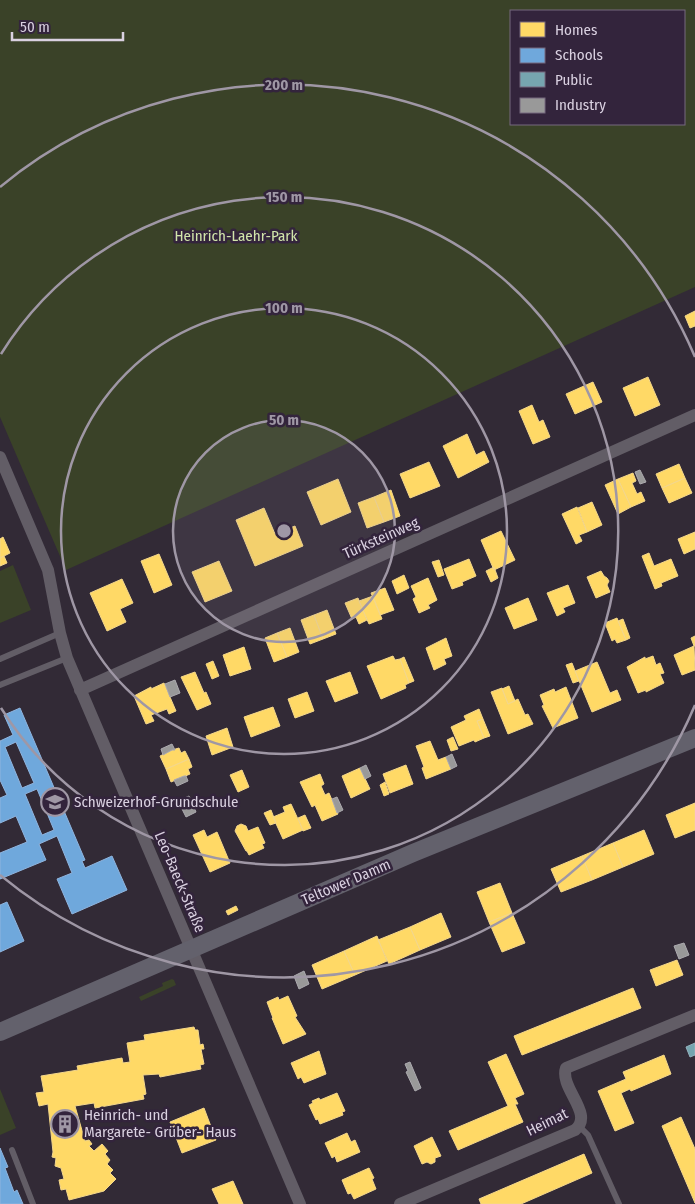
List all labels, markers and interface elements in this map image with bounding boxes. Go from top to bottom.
scale bar [12,10,124,42]
legend [510,10,685,125]
text: 50 m [20,18,50,36]
text: Homes [555,21,597,39]
text: Schools [555,46,603,64]
text: Public [555,71,593,89]
text: 200 m [264,76,303,94]
text: Industry [555,96,606,114]
text: 150 m [266,188,302,206]
park label: Heinrich-Laehr-Park [174,227,298,245]
text: 100 m [265,299,303,317]
text: 50 m [269,411,299,429]
street label: Türksteinweg [340,513,422,563]
centre of rings [275,522,293,540]
school or university icon: Schweizerhof-Grundschule [40,787,70,817]
place label: Schweizerhof-Grundschule [74,793,238,811]
street label: Leo-Baeck-Straße [151,829,209,935]
street label: Teltower Damm [299,855,393,909]
street label: Heimat [523,1104,571,1140]
place label: Heinrich- und Margarete- Grüber- Haus [84,1106,236,1141]
building icon: Heinrich- und Margarete- Grüber- Haus [50,1109,80,1139]

